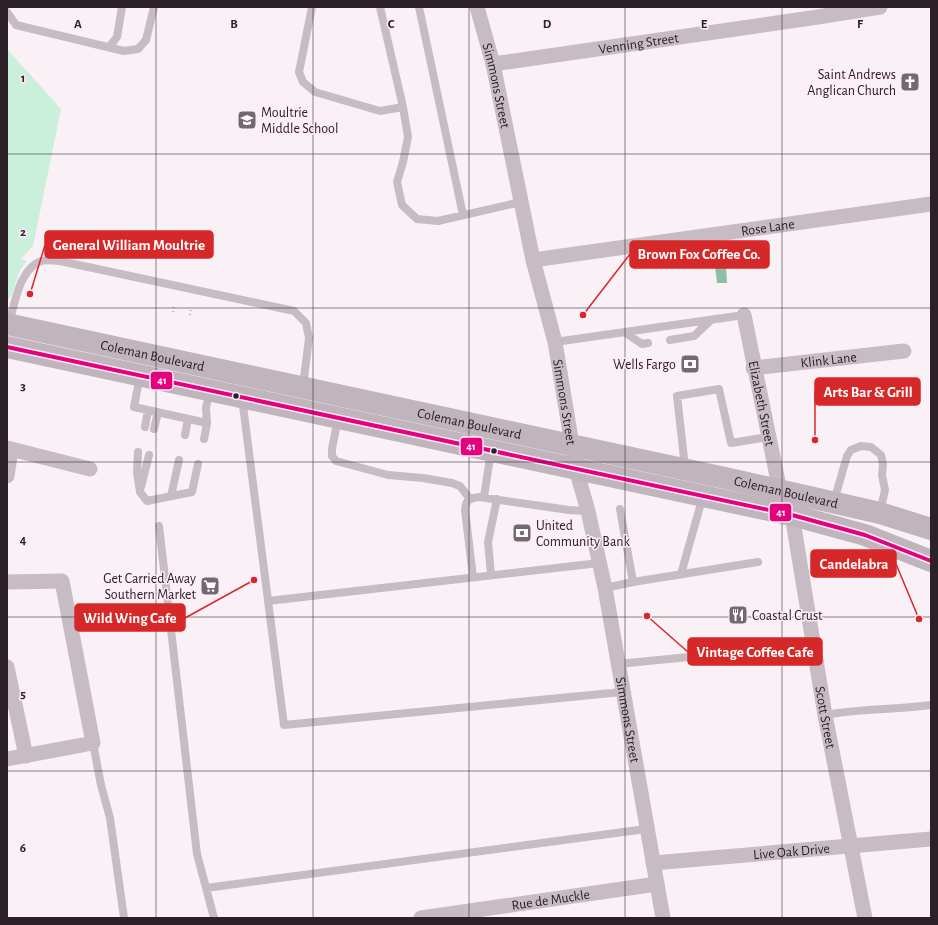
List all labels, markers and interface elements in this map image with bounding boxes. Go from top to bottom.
text: A [74,18,82,31]
text: B [230,18,238,31]
text: C [388,18,395,31]
text: D [543,18,552,31]
text: E [701,18,708,31]
text: F [857,18,864,31]
street label: Venning Street [598,31,680,57]
street label: Simmons Street [479,42,512,130]
place label: Saint Andrews Anglican Church [807,68,896,98]
church icon: Saint Andrews Anglican Church [899,71,921,93]
text: 1 [21,72,25,85]
place label: Moultrie Middle School [261,106,338,136]
school or university icon: Moultrie Middle School [236,109,258,131]
street label: Rose Lane [740,217,796,239]
text: 2 [20,226,26,239]
callout: General William Moultrie [45,231,213,258]
text: General William Moultrie [53,238,205,253]
callout: Brown Fox Coffee Co. [630,241,769,268]
text: Brown Fox Coffee Co. [637,247,761,262]
street label: Coleman Boulevard [99,338,206,374]
street label: Klink Lane [800,350,857,371]
bank icon: Wells Fargo [679,353,701,375]
street label: Simmons Street [550,358,578,447]
place label: Wells Fargo [613,358,676,372]
street label: Elizabeth Street [746,360,777,448]
line badge: 41 [150,371,173,390]
text: 41 [157,375,167,386]
callout: Arts Bar & Grill [815,378,920,405]
text: 3 [20,380,26,393]
text: Arts Bar & Grill [823,385,913,400]
unlabelled marker [231,391,241,401]
street label: Coleman Boulevard [416,406,523,442]
line badge: 41 [460,437,483,456]
text: 41 [466,441,476,452]
unlabelled marker [489,446,499,456]
street label: Coleman Boulevard [733,474,839,511]
line badge: 41 [769,503,792,522]
text: 41 [776,507,786,518]
place label: United Community Bank [536,519,630,549]
bank icon: United Community Bank [511,522,533,544]
text: 4 [20,534,27,547]
callout: Candelabra [811,550,896,577]
text: Candelabra [820,557,888,572]
place label: Get Carried Away Southern Market [103,572,197,602]
supermarket icon: Get Carried Away Southern Market [199,575,221,597]
callout: Wild Wing Cafe [75,604,185,631]
restaurant icon: Coastal Crust [727,604,749,626]
place label: Coastal Crust [752,609,823,623]
text: Wild Wing Cafe [83,611,177,626]
callout: Vintage Coffee Cafe [688,638,822,665]
text: Vintage Coffee Cafe [696,645,814,660]
street label: Simmons Street [613,676,642,764]
street label: Scott Street [812,685,838,750]
text: 5 [20,688,26,701]
text: 6 [20,842,26,855]
street label: Live Oak Drive [753,842,830,862]
street label: Rue de Muckle [511,888,591,913]

